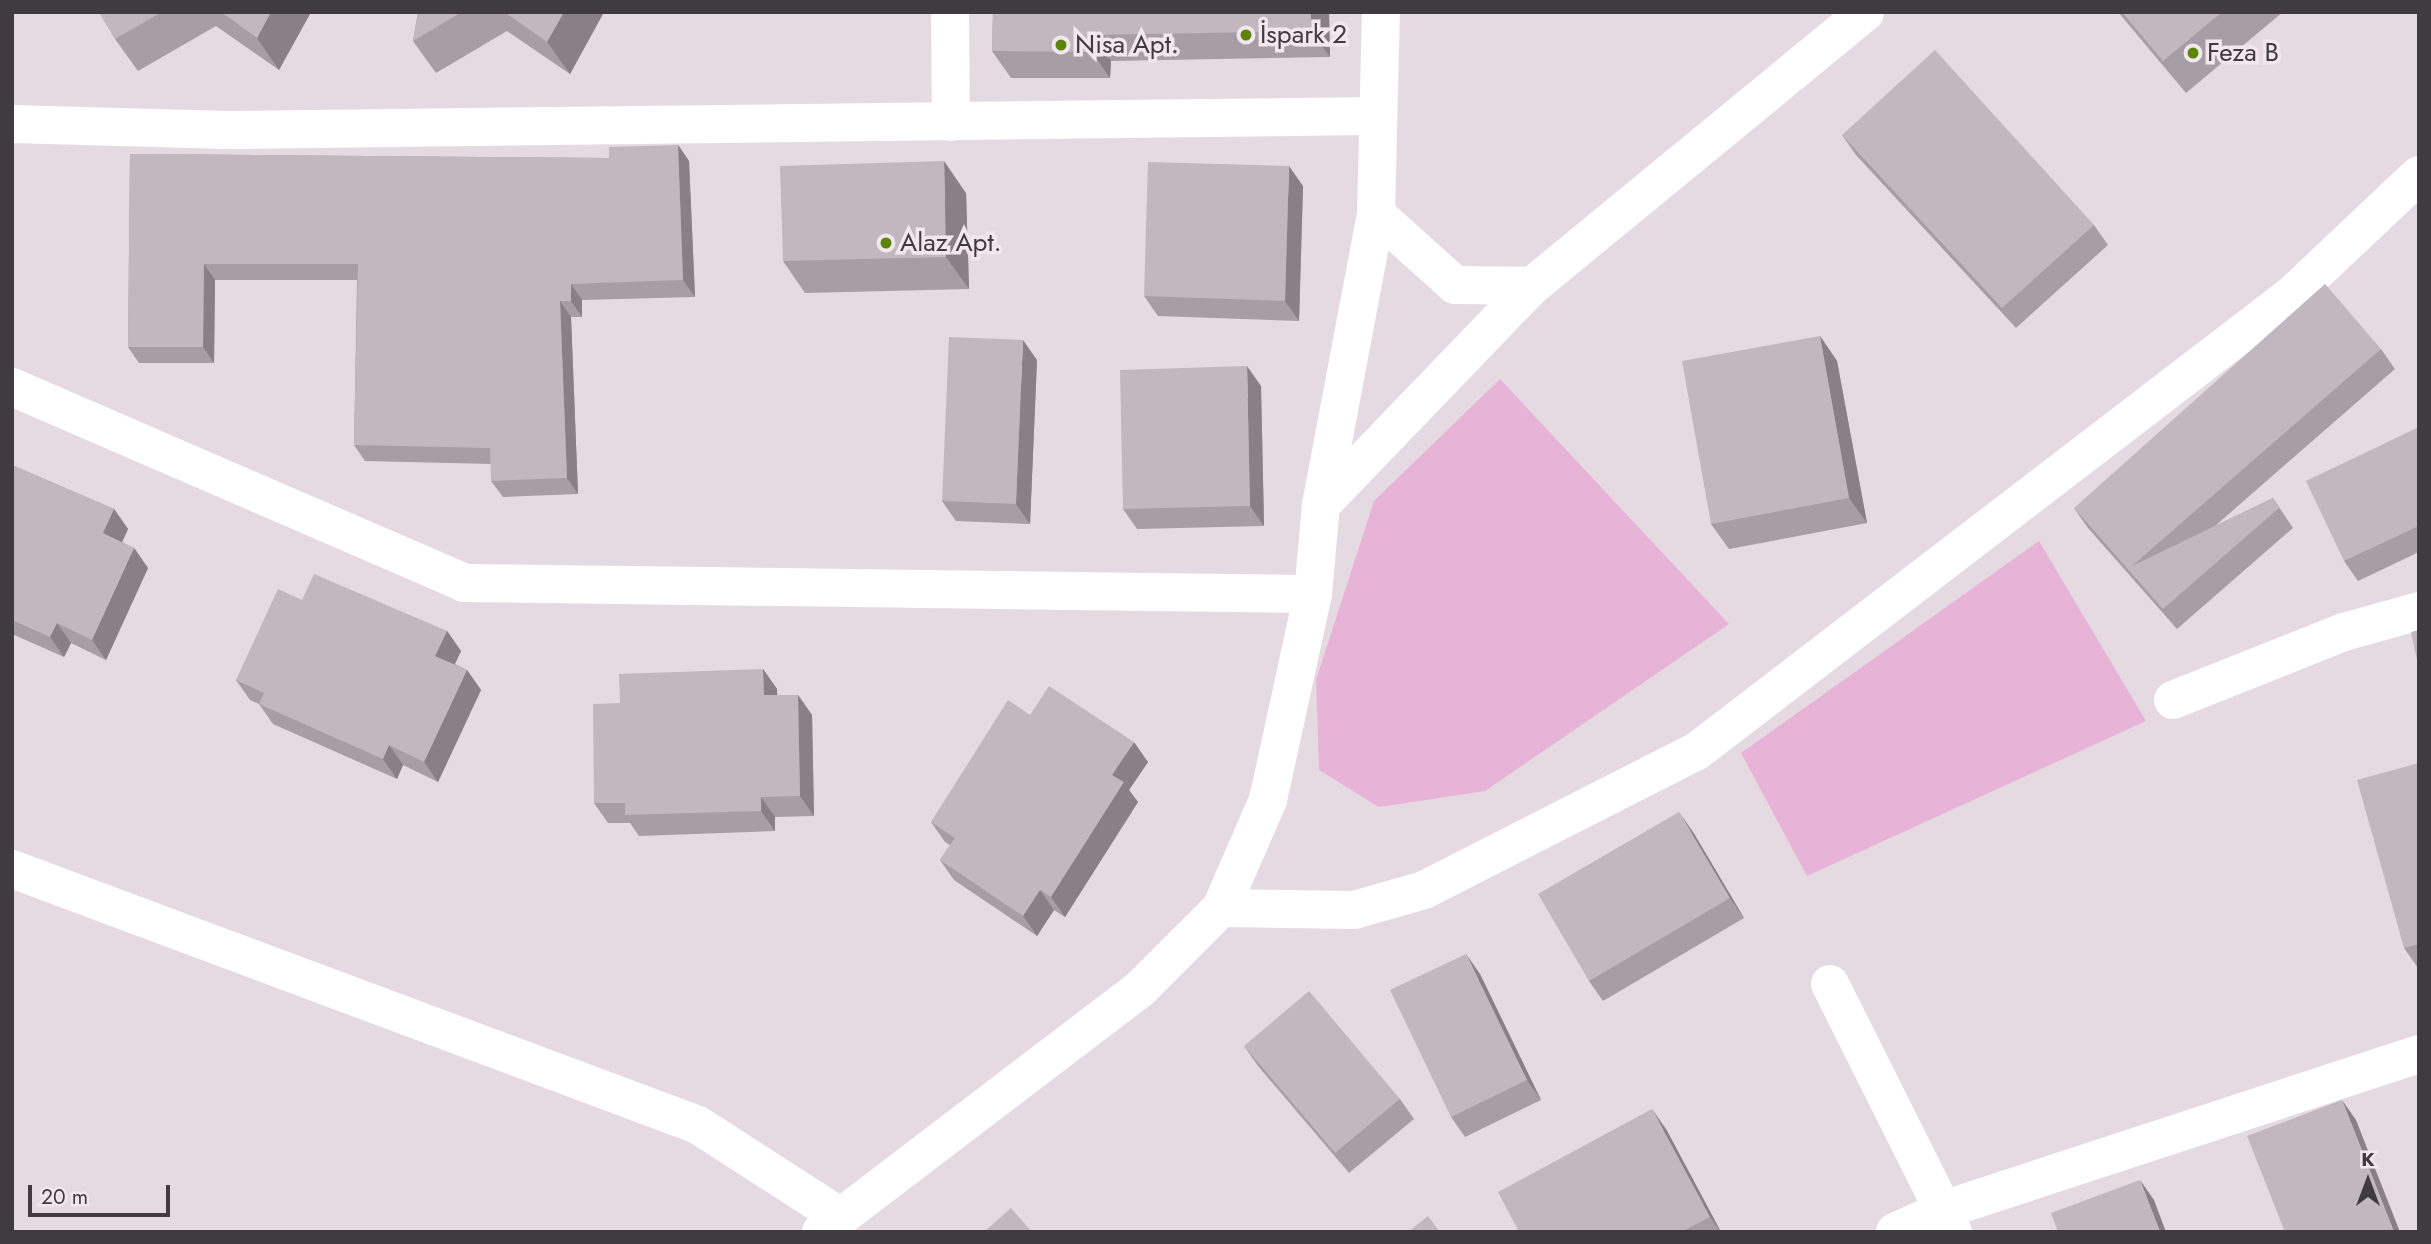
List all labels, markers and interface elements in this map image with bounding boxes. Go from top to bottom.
place label: İspark 2 [1260,19,1347,51]
marker: İspark 2 [1238,27,1254,43]
place label: Nisa Apt. [1075,29,1179,61]
marker: Nisa Apt. [1053,37,1069,53]
place label: Feza B [2207,37,2279,69]
marker: Feza B [2185,45,2201,61]
place label: Alaz Apt. [900,227,1001,259]
marker: Alaz Apt. [878,235,894,251]
north arrow [2333,1146,2403,1216]
text: K [2361,1146,2375,1173]
scale bar [32,1170,173,1214]
text: 20 m [41,1182,88,1212]

